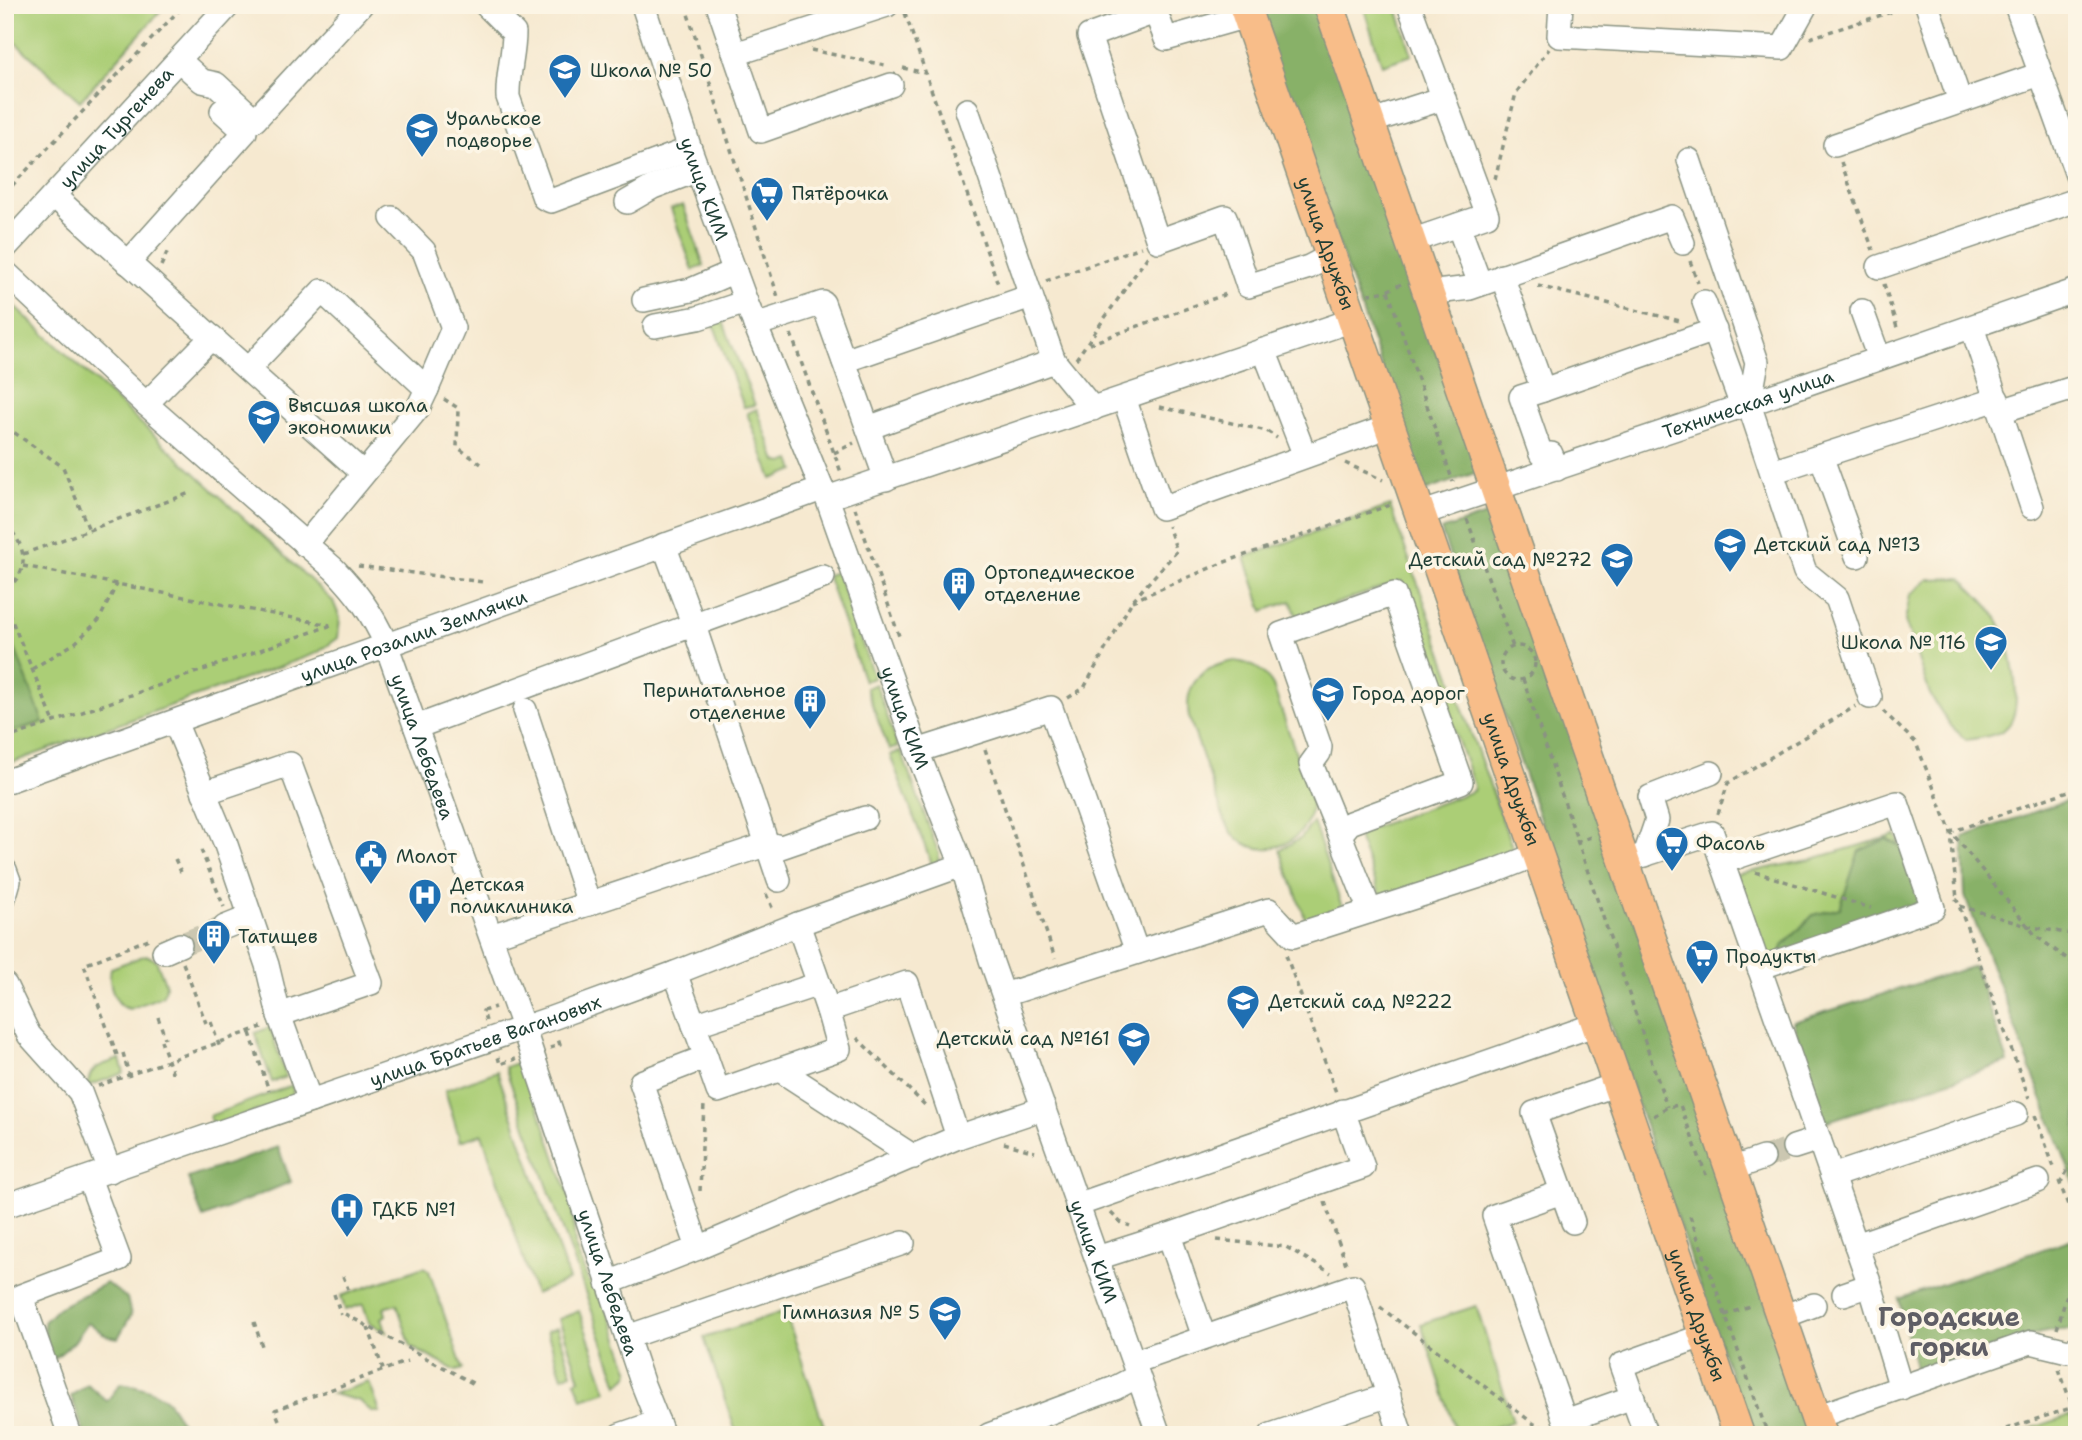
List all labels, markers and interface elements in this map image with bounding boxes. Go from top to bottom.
school or university icon: Школа № 50 [546,51,584,100]
place label: Школа № 50 [590,58,712,83]
street label: улица Тургенева [54,61,179,194]
place label: Уральское подворье [446,106,542,153]
school or university icon: Уральское подворье [403,110,441,159]
street label: улица КИМ [674,134,734,244]
street label: улица Дружбы [1291,173,1361,313]
supermarket icon: Пятёрочка [748,174,786,223]
place label: Пятёрочка [792,181,888,206]
street label: Техническая улица [1659,363,1837,445]
place label: Высшая школа экономики [288,393,428,440]
school or university icon: Высшая школа экономики [245,397,283,446]
school or university icon: Детский сад №13 [1711,525,1749,574]
place label: Детский сад №13 [1754,532,1921,557]
school or university icon: Детский сад №272 [1598,540,1636,589]
place label: Детский сад №272 [1408,547,1592,572]
place label: Ортопедическое отделение [984,560,1135,607]
building icon: Ортопедическое отделение [940,564,978,613]
street label: улица Розалии Землячки [297,584,530,688]
school or university icon: Школа № 116 [1972,623,2010,672]
place label: Школа № 116 [1841,630,1966,655]
street label: улица КИМ [875,663,935,773]
street label: улица Лебедева [385,671,460,823]
school or university icon: Город дорог [1309,674,1347,723]
place label: Перинатальное отделение [643,678,786,725]
place label: Город дорог [1352,681,1465,706]
building icon: Перинатальное отделение [791,682,829,731]
street label: улица Дружбы [1477,709,1546,849]
supermarket icon: Фасоль [1653,824,1691,873]
place label: Фасоль [1696,831,1765,856]
public building icon: Молот [352,837,390,886]
place label: Молот [396,844,457,869]
place label: Детская поликлиника [450,872,573,919]
hospital icon: Детская поликлиника [406,876,444,925]
building icon: Татищев [195,917,233,966]
place label: Татищев [238,924,318,949]
supermarket icon: Продукты [1683,937,1721,986]
place label: Продукты [1726,944,1816,969]
school or university icon: Детский сад №222 [1224,982,1262,1031]
street label: улица Братьев Вагановых [366,989,605,1093]
place label: Детский сад №222 [1268,989,1453,1014]
school or university icon: Детский сад №161 [1115,1019,1153,1068]
place label: Детский сад №161 [936,1026,1110,1051]
hospital icon: ГДКБ №1 [328,1190,366,1239]
street label: улица КИМ [1064,1196,1123,1307]
place label: ГДКБ №1 [372,1197,456,1222]
street label: улица Лебедева [572,1206,644,1359]
street label: улица Дружбы [1662,1245,1732,1385]
school or university icon: Гимназия № 5 [926,1293,964,1342]
district label: Городские горки [1878,1299,2020,1364]
place label: Гимназия № 5 [782,1300,920,1325]

